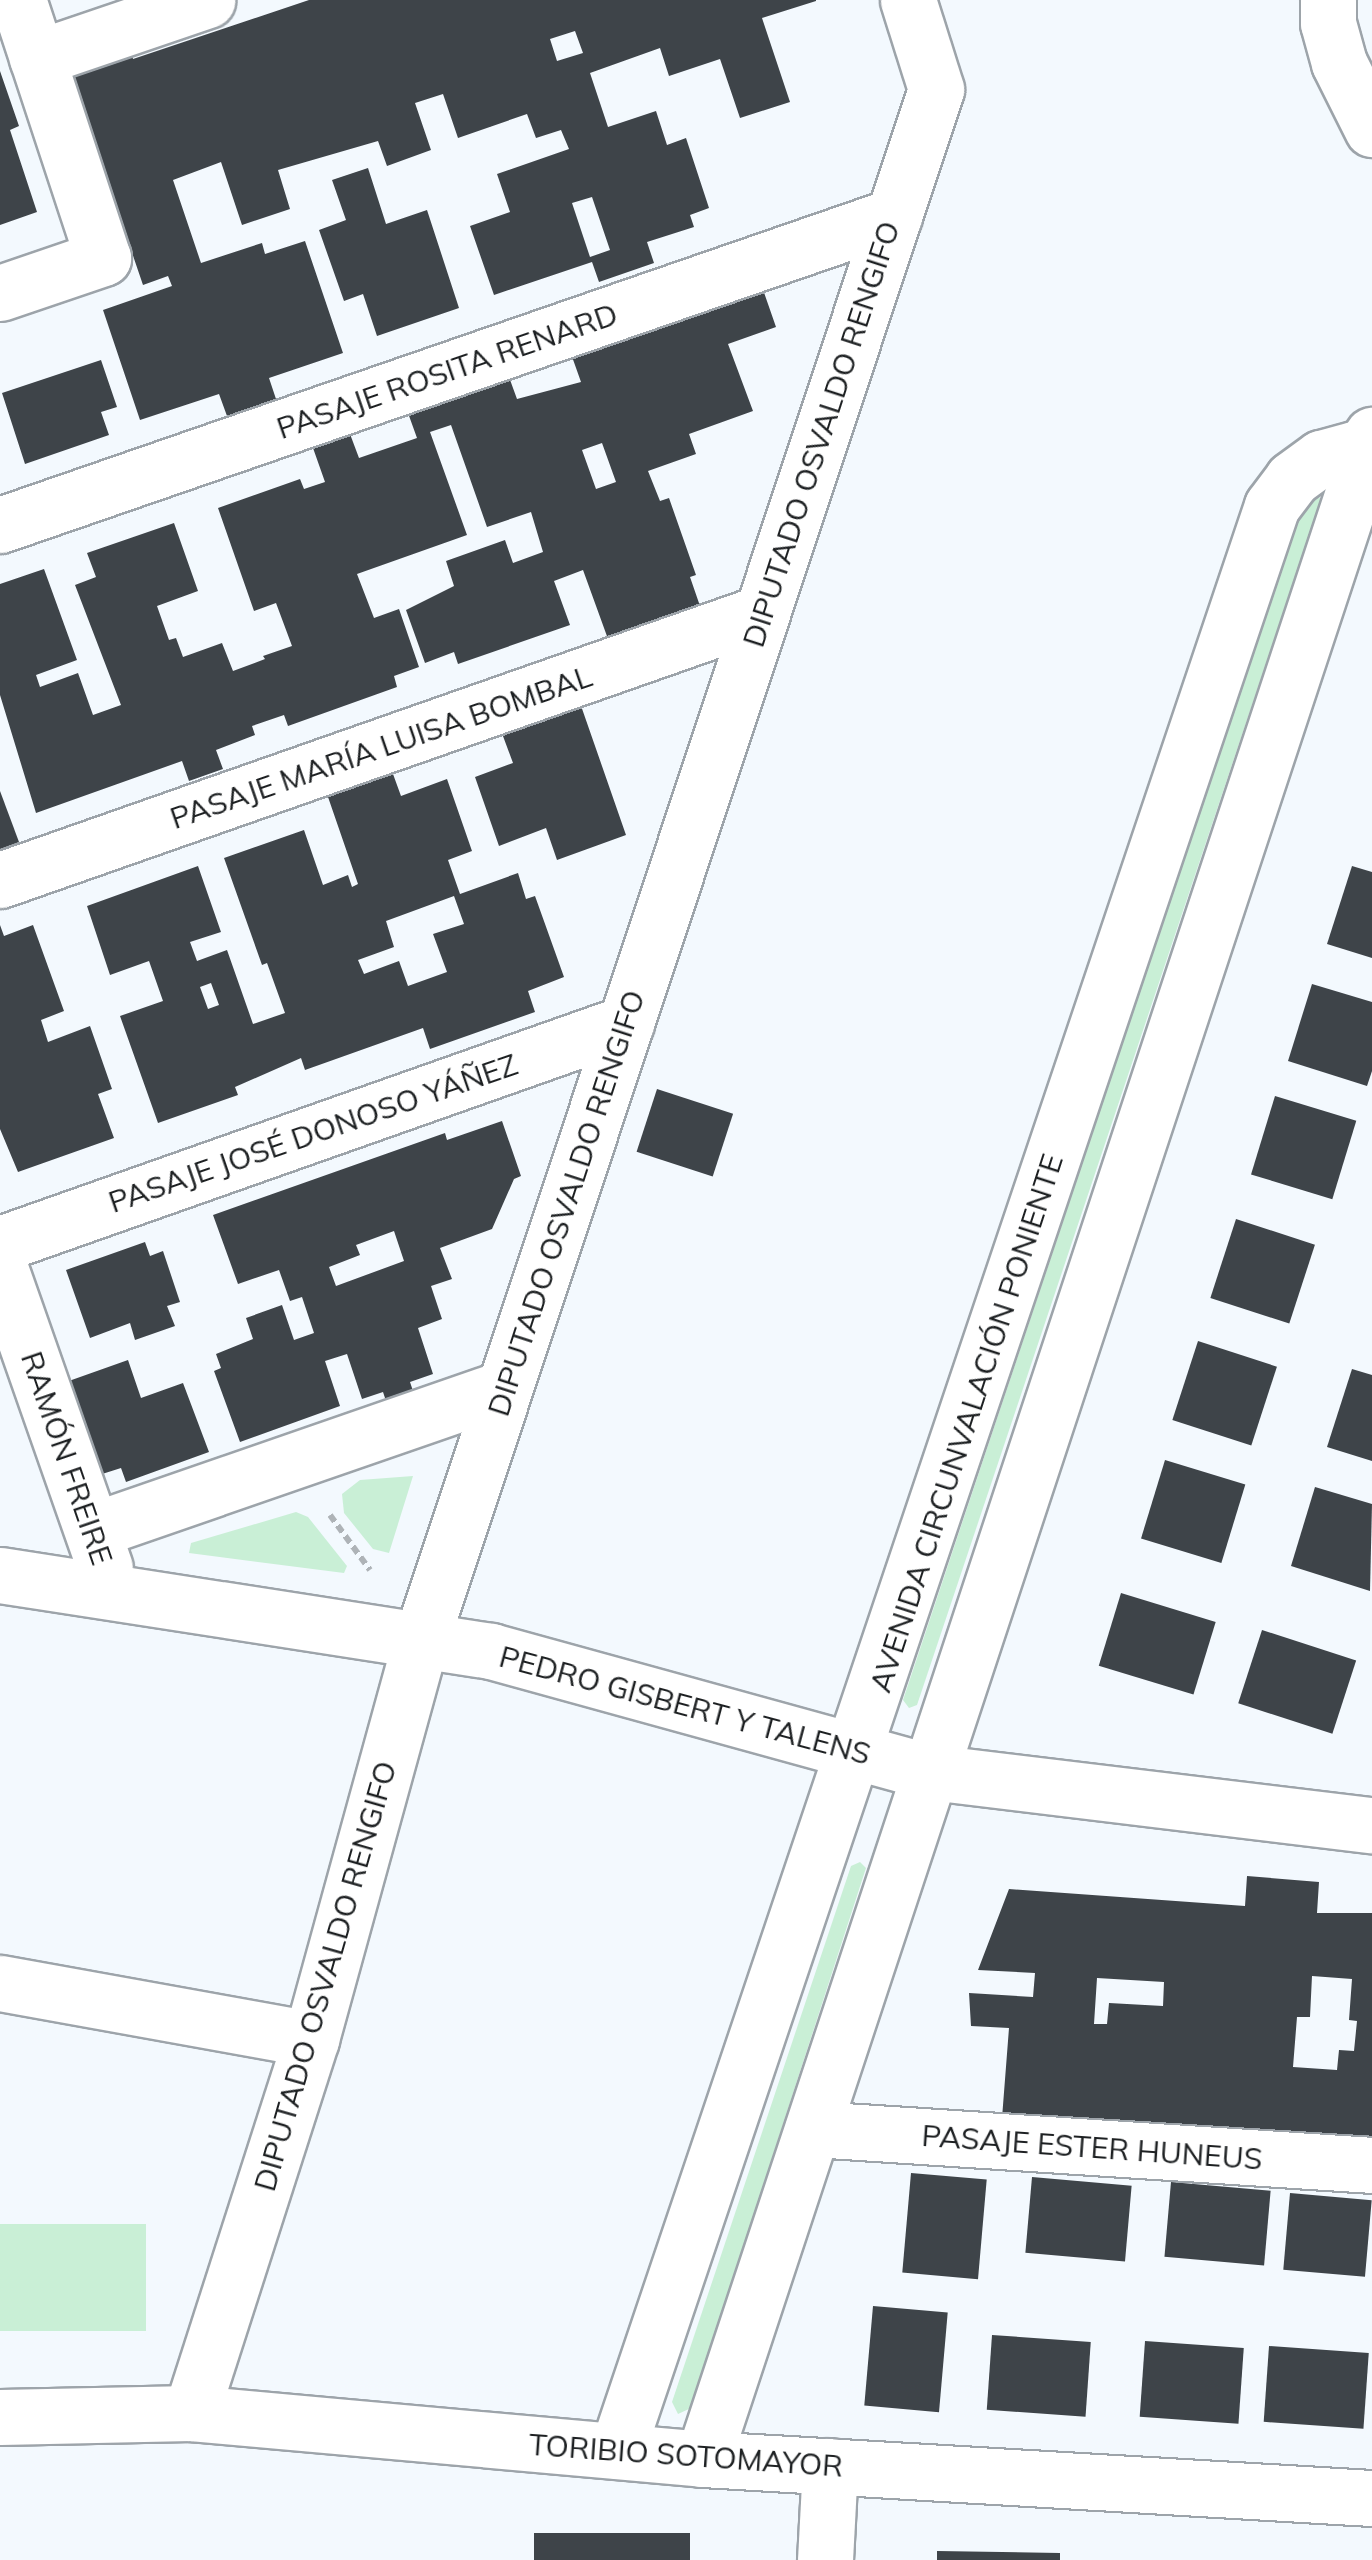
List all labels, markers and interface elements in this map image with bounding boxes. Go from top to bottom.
street label: DIPUTADO OSVALDO RENGIFO [735,217,907,651]
street label: PASAJE ROSITA RENARD [272,296,622,446]
street label: PASAJE MARÍA LUISA BOMBAL [165,658,597,836]
street label: DIPUTADO OSVALDO RENGIFO [480,986,652,1420]
street label: PASAJE JOSÉ DONOSO YÁÑEZ [104,1046,522,1220]
street label: AVENIDA CIRCUNVALACIÓN PONIENTE [862,1149,1070,1697]
street label: RAMÓN FREIRE [14,1347,120,1569]
street label: PEDRO GISBERT Y TALENS [495,1638,875,1772]
street label: DIPUTADO OSVALDO RENGIFO [246,1757,404,2195]
street label: PASAJE ESTER HUNEUS [920,2117,1264,2177]
street label: TORIBIO SOTOMAYOR [528,2426,844,2484]

